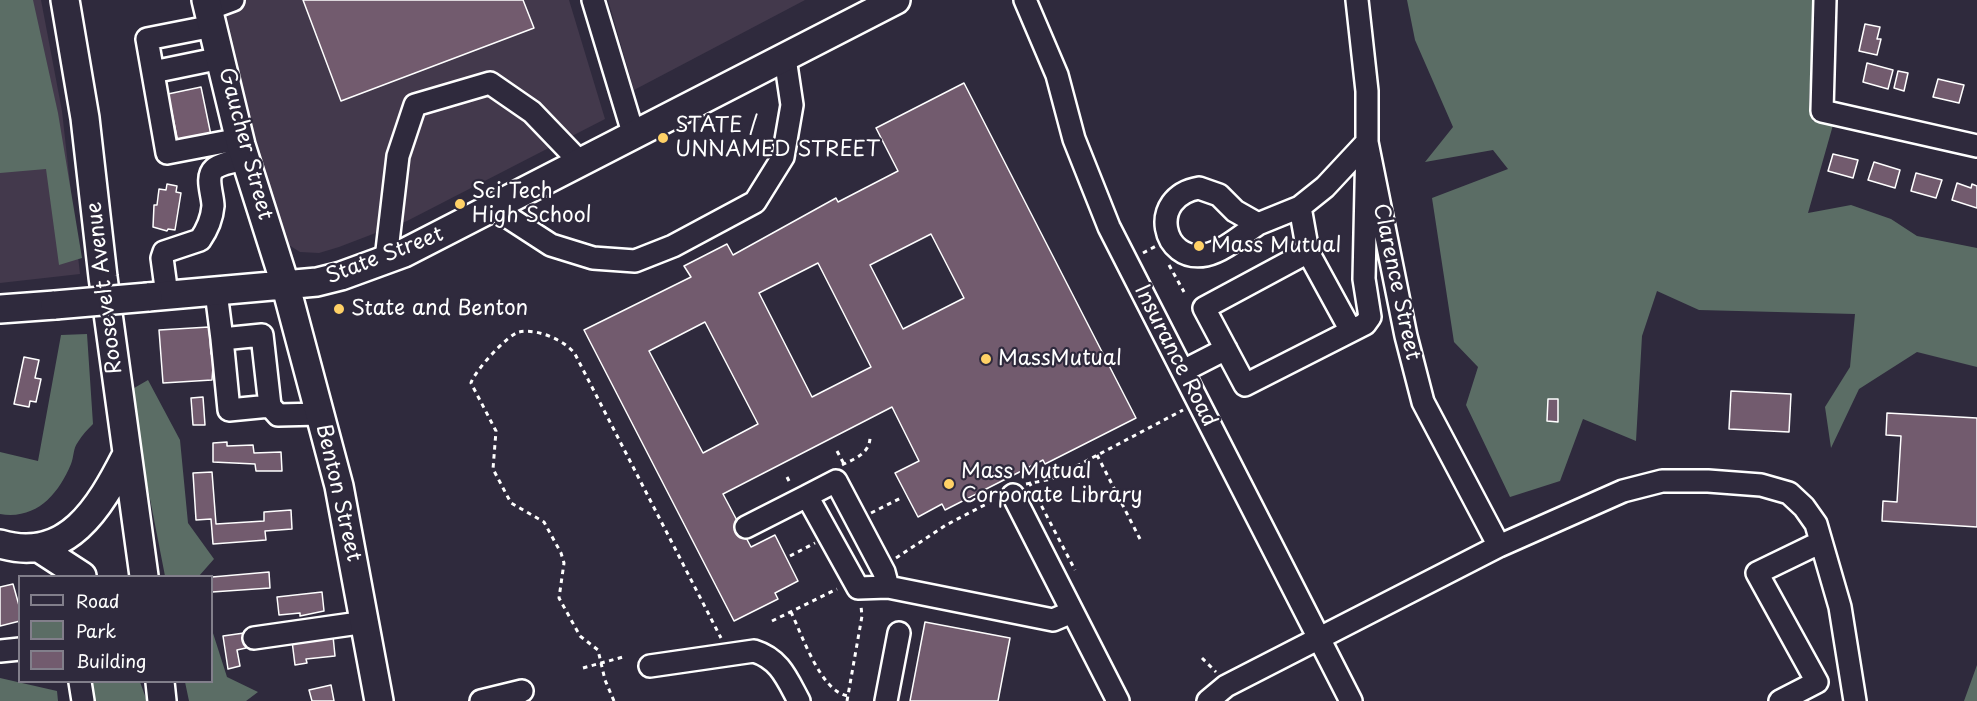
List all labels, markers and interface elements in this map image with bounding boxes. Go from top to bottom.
street label: Gaucher Street [213,65,277,223]
place label: STATE / UNNAMED STREET [675,113,880,163]
marker: STATE / UNNAMED STREET [656,131,670,145]
place label: Sci Tech High School [472,179,592,229]
marker: Sci Tech High School [453,197,467,211]
street label: Roosevelt Avenue [82,200,128,376]
street label: Clarence Street [1367,201,1425,363]
street label: State Street [323,222,447,290]
place label: Mass Mutual [1211,233,1341,259]
marker: Mass Mutual [1192,239,1206,253]
street label: Insurance Road [1128,281,1222,431]
place label: State and Benton [351,296,528,322]
marker: State and Benton [332,302,346,316]
place label: MassMutual [998,346,1122,372]
marker: MassMutual [979,352,993,366]
street label: Benton Street [310,422,366,564]
place label: Mass Mutual Corporate Library [961,459,1143,509]
marker: Mass Mutual Corporate Library [942,477,956,491]
legend [18,575,213,683]
text: Road [76,587,120,614]
text: Park [76,617,116,644]
text: Building [76,647,146,674]

